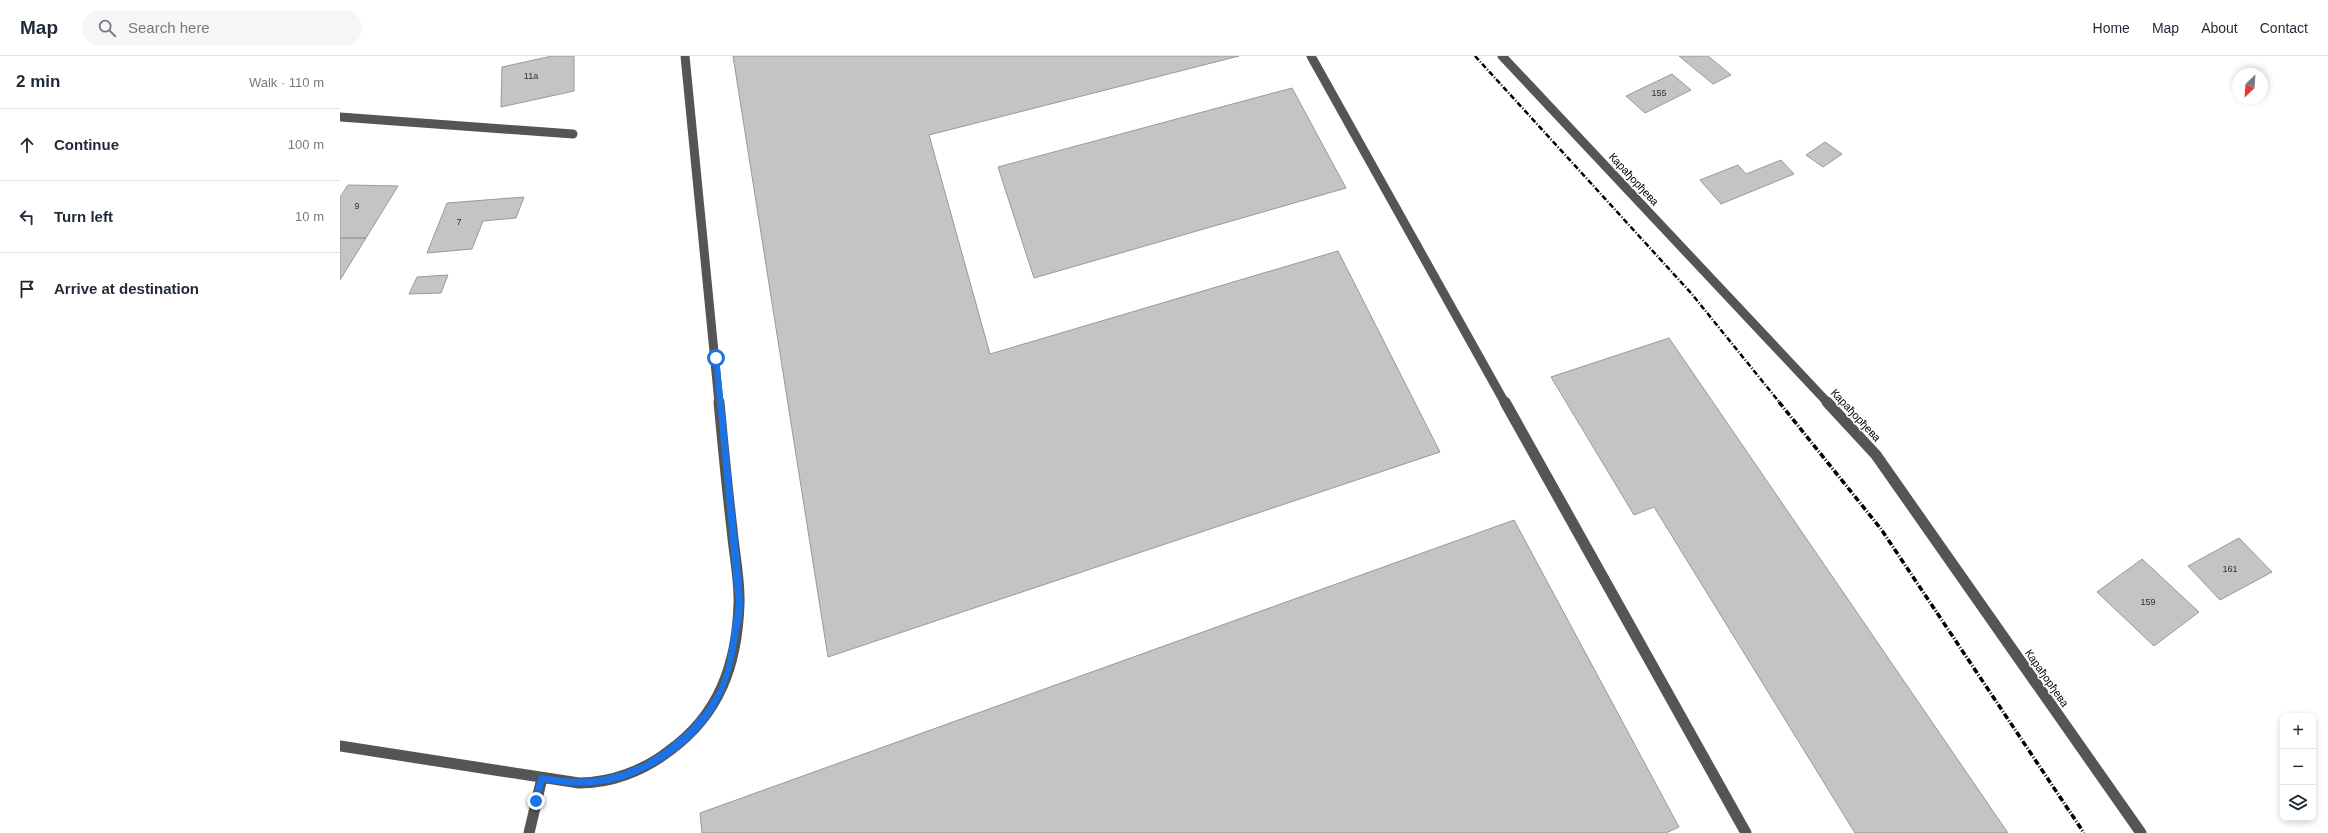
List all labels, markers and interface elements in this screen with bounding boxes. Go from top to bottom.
search box [82,10,362,46]
text: Map [20,17,58,38]
icon: search [96,17,118,39]
text: Search here [128,19,210,36]
text: Home [2093,20,2130,36]
text: Map [2152,20,2179,36]
text: About [2201,20,2238,36]
text: Contact [2260,20,2308,36]
north arrow [2232,68,2268,104]
house number: 11a [524,71,538,81]
text: 2 min [16,72,60,91]
text: Walk · 110 m [249,75,324,90]
house number: 155 [1651,88,1667,98]
icon: ahead [16,134,38,156]
text: Continue [54,136,119,153]
text: 100 m [288,137,324,152]
street label: Карађорђева [1607,150,1662,208]
house number: 9 [354,201,360,211]
icon: left [16,206,38,228]
text: Turn left [54,208,113,225]
text: 10 m [295,209,324,224]
house number: 7 [456,217,462,227]
icon: arrive [16,278,38,300]
text: Arrive at destination [54,280,199,297]
route start [707,349,725,367]
street label: Карађорђева [1829,386,1884,444]
house number: 161 [2222,564,2238,574]
house number: 159 [2140,597,2156,607]
street label: Карађорђева [2023,647,2072,710]
map controls [2280,713,2316,821]
button: + [2280,713,2316,749]
button: − [2280,749,2316,785]
button: layers [2280,785,2316,821]
route end [527,792,545,810]

